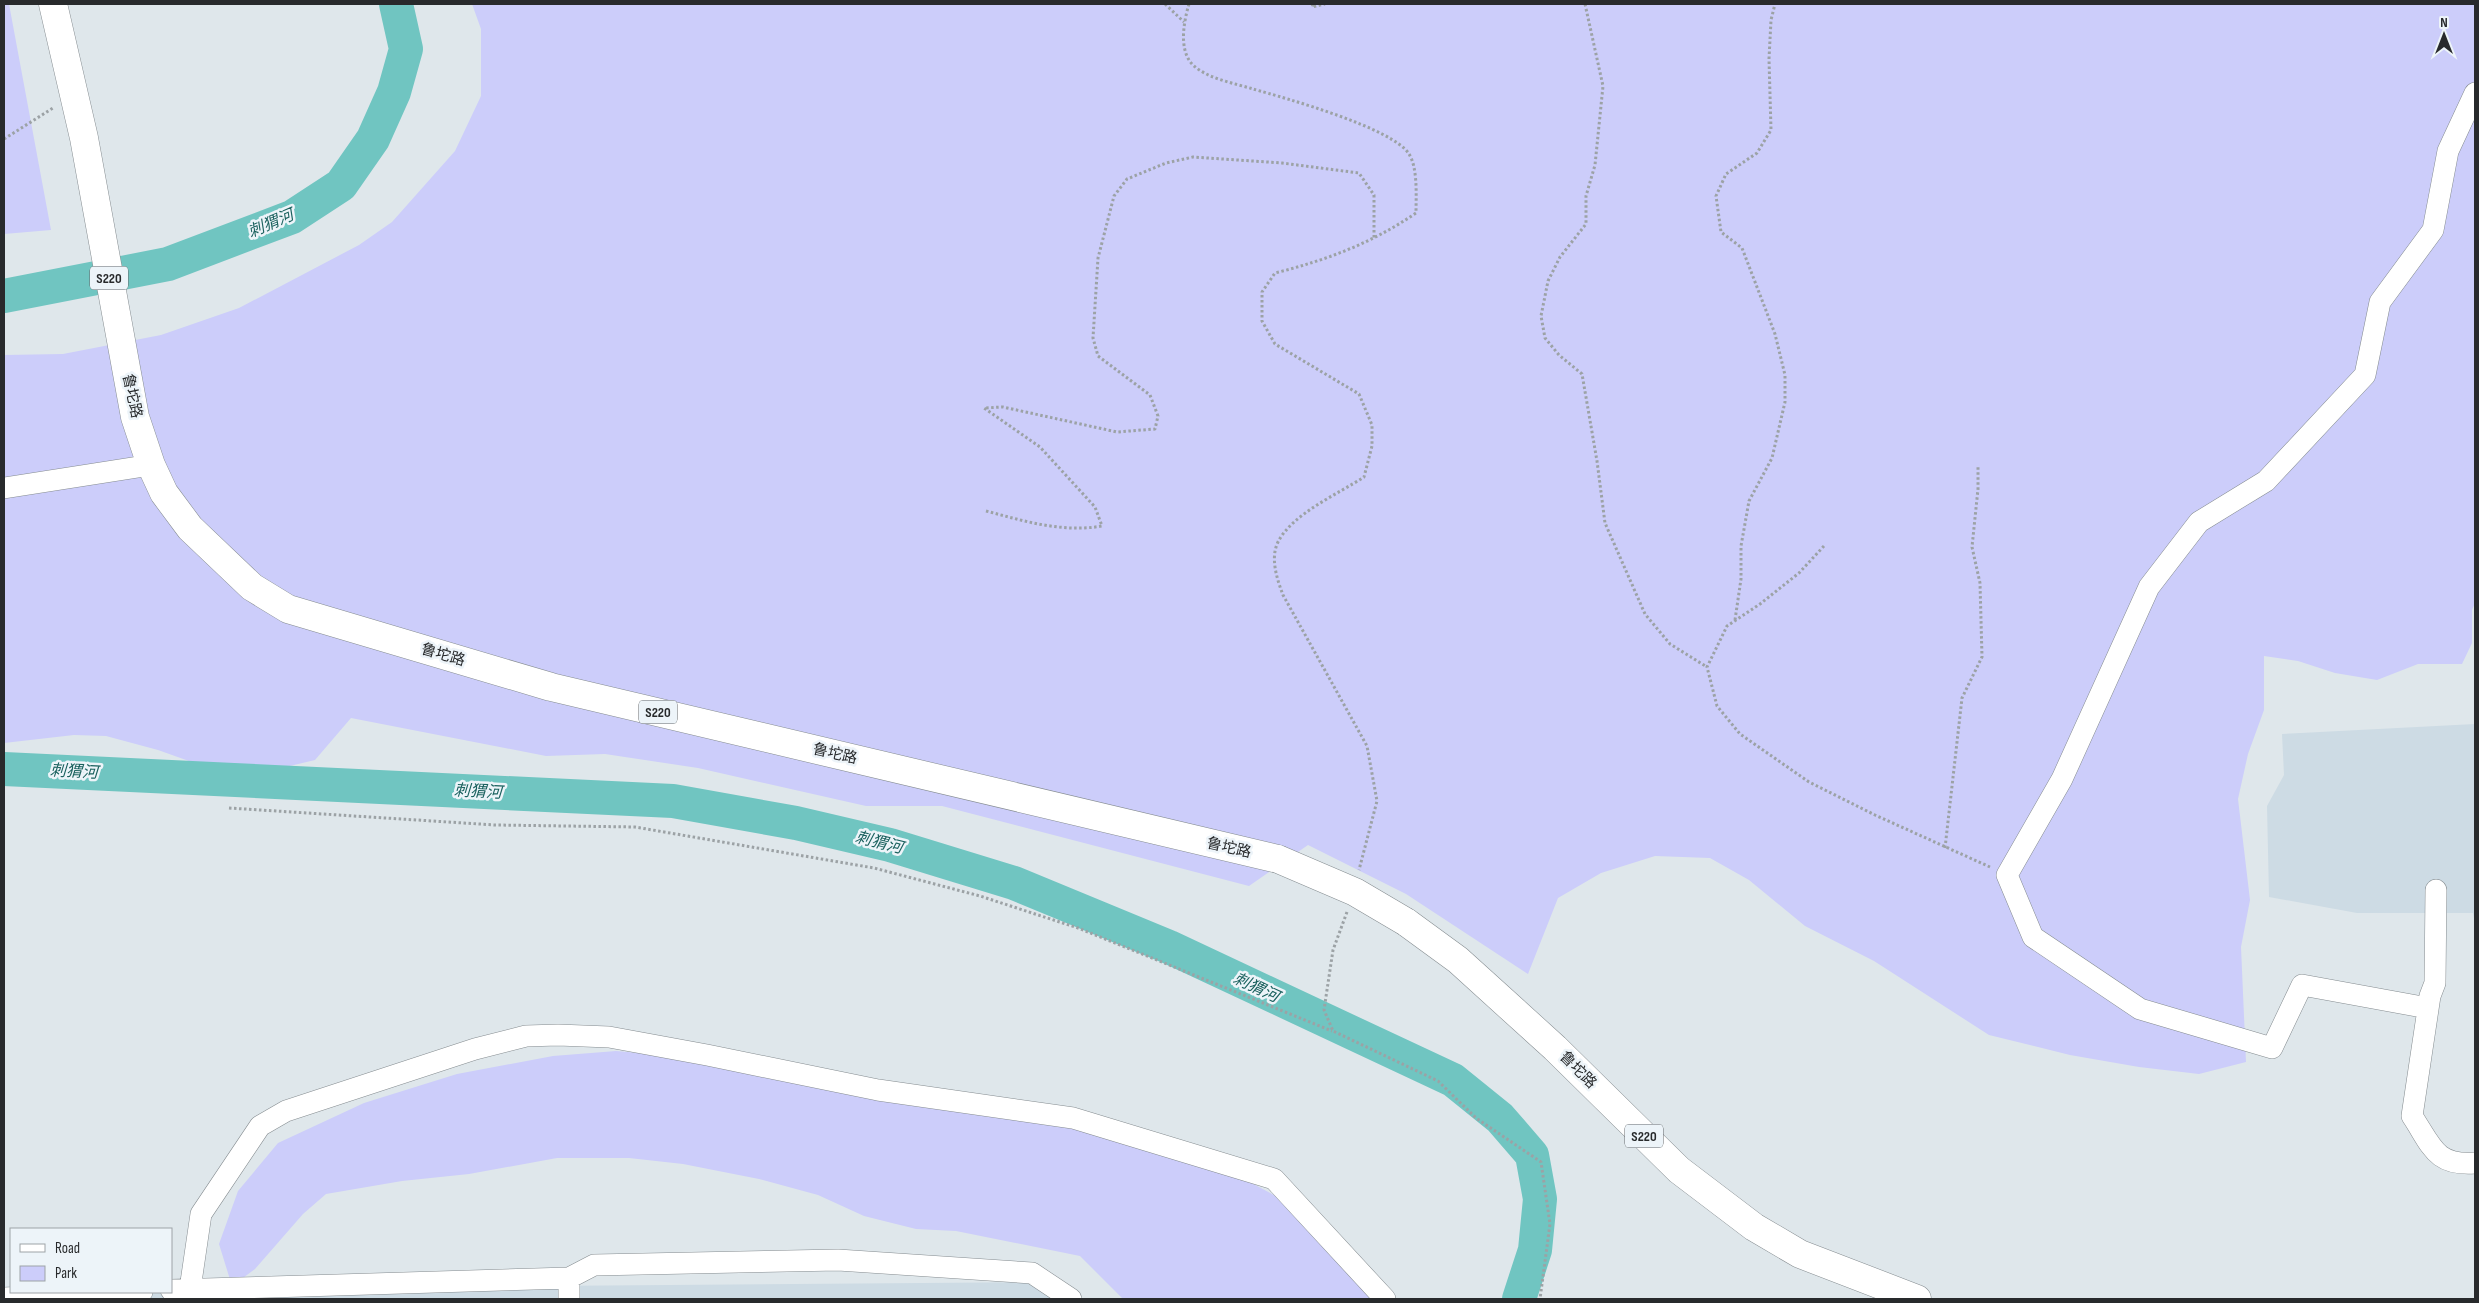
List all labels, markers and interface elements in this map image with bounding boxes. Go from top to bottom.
north arrow [2419,10,2469,60]
text: N [2440,14,2448,31]
water label: 刺猬河 [245,205,300,242]
road number: S220 [90,266,128,290]
street label: 鲁坨路 [118,372,146,420]
street label: 鲁坨路 [419,640,467,670]
road number: S220 [639,700,677,724]
street label: 鲁坨路 [811,740,859,768]
water label: 刺猬河 [50,761,101,783]
water label: 刺猬河 [454,781,505,803]
water label: 刺猬河 [853,828,907,859]
street label: 鲁坨路 [1205,834,1253,862]
water label: 刺猬河 [1230,969,1284,1008]
street label: 鲁坨路 [1555,1047,1601,1093]
road number: S220 [1625,1124,1663,1148]
legend [10,1228,172,1293]
text: Road [55,1239,80,1258]
text: Park [55,1264,77,1283]

